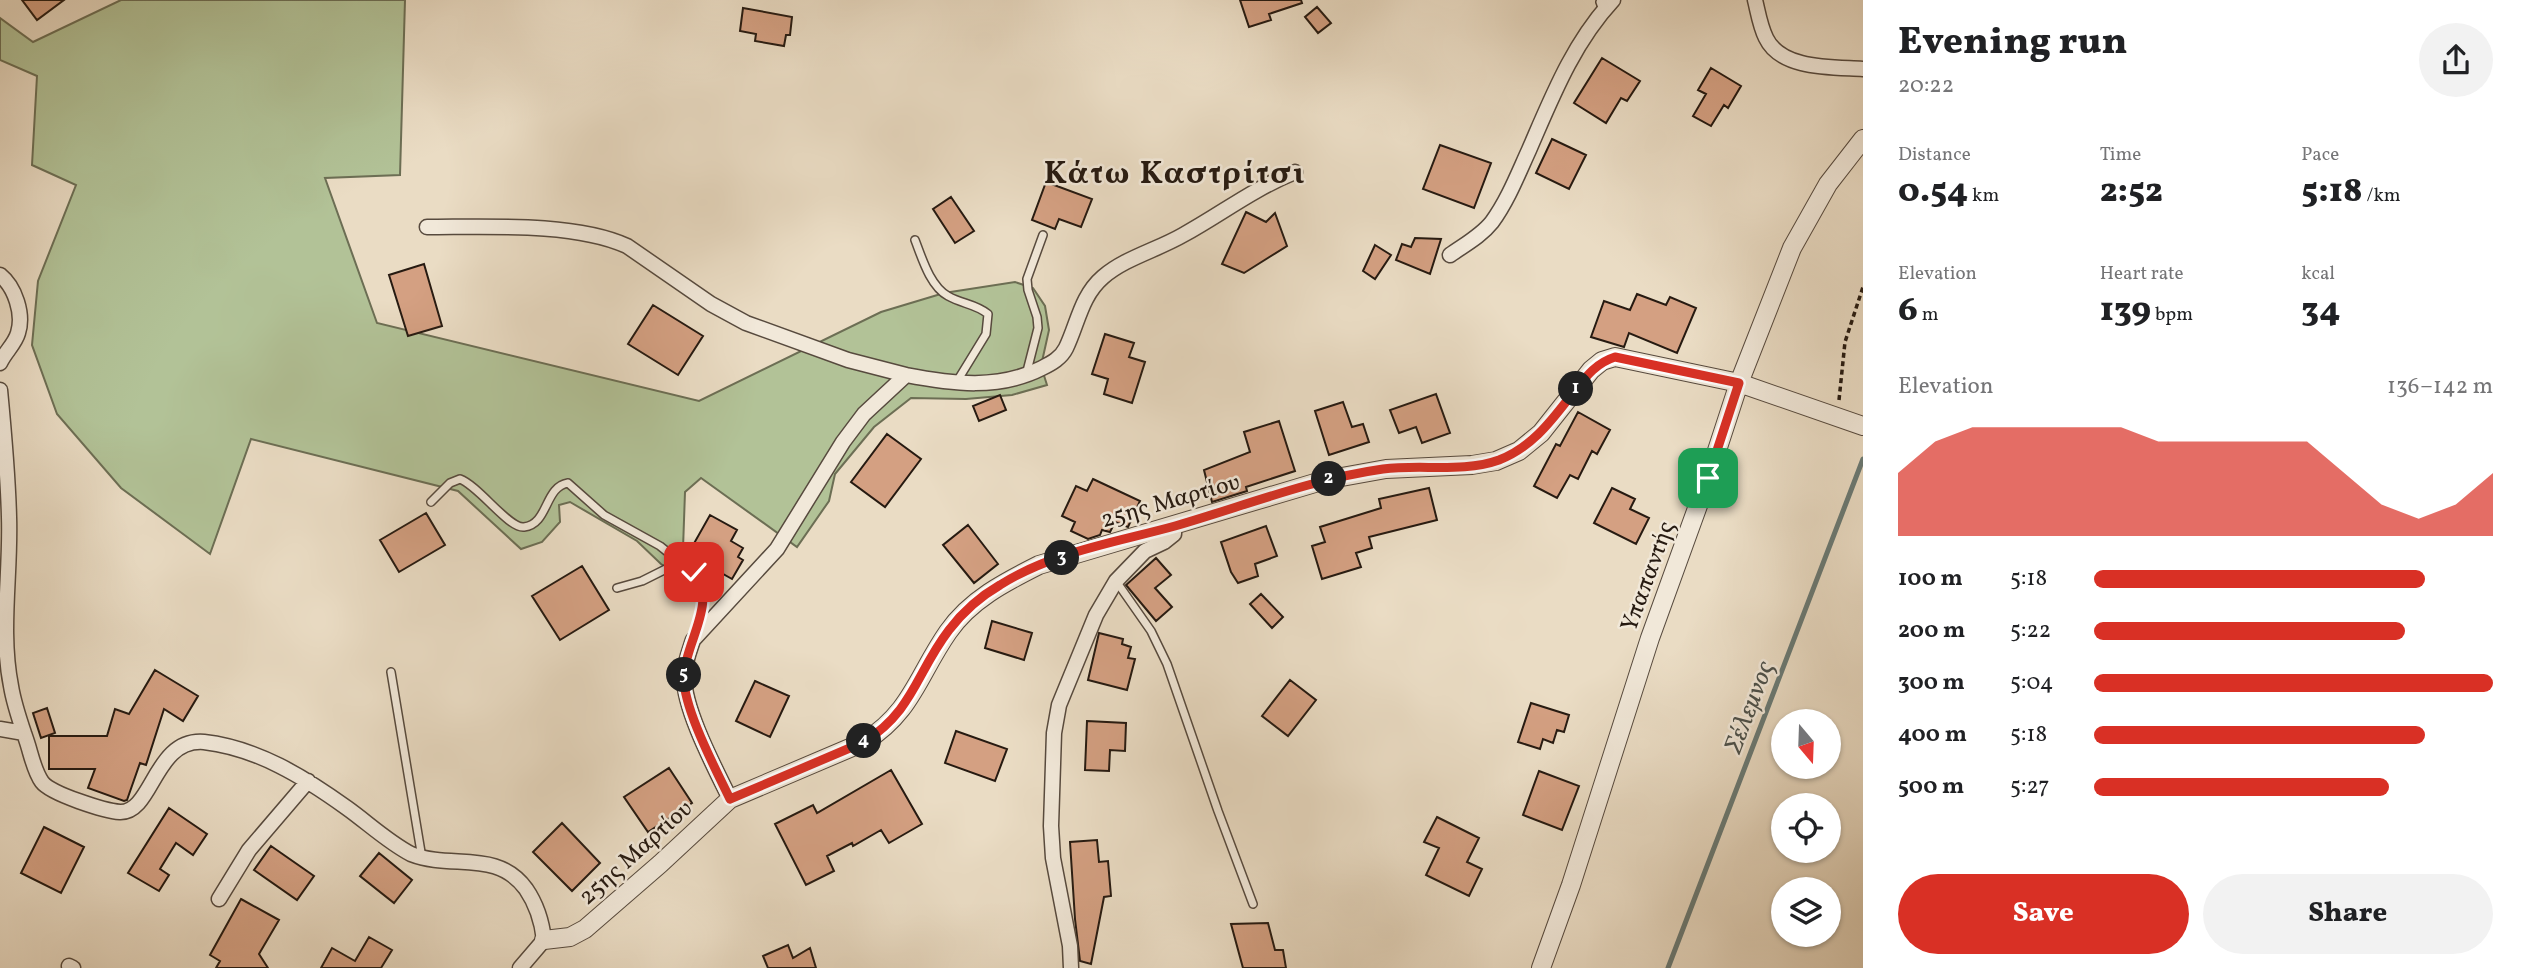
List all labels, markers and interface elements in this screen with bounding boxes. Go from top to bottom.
text: Evening run [1898,17,2128,70]
button: share [2419,23,2493,97]
text: 20:22 [1898,70,1954,102]
text: Distance [1898,142,1971,168]
text: Time [2100,142,2141,168]
text: Pace [2301,142,2339,168]
district label: Κάτω Καστρίτσι [1044,153,1306,197]
text: 0.54 [1898,168,1968,216]
text: 2:52 [2100,168,2163,216]
text: 5:18 [2301,168,2363,216]
text: km [1968,183,1999,209]
text: /km [2363,183,2401,209]
text: Elevation [1898,261,1977,287]
text: Heart rate [2100,261,2184,287]
text: kcal [2301,261,2335,287]
text: 6 [1898,287,1918,335]
text: 139 [2100,287,2151,335]
text: 34 [2301,287,2340,335]
text: m [1918,302,1938,328]
text: bpm [2151,302,2193,328]
text: Elevation [1898,371,1994,403]
text: 136–142 m [2387,371,2493,403]
pin: 1 [1558,372,1594,406]
text: 1 [1572,375,1579,401]
pin [1678,448,1738,508]
icon: arrive [1689,459,1727,497]
pin: 2 [1312,462,1346,496]
text: 2 [1324,465,1333,491]
street label: 25ης Μαρτίου [1097,466,1244,538]
street label: Υπαπαντής [1613,517,1685,637]
pin: 3 [1044,540,1080,576]
pin [664,542,724,602]
text: 3 [1057,544,1066,570]
icon: check [675,553,713,591]
text: 100 m [1898,563,1963,595]
text: 5:18 [2010,563,2047,595]
text: 200 m [1898,615,1965,647]
text: 5:22 [2010,615,2051,647]
water label: Σέλεμνος [1716,656,1784,759]
pin: 5 [666,658,702,692]
text: 5 [679,661,688,687]
text: 300 m [1898,667,1965,699]
text: 5:04 [2010,667,2053,699]
north arrow [1771,709,1841,779]
map controls [1771,709,1841,947]
text: 400 m [1898,719,1967,751]
text: 5:18 [2010,719,2047,751]
pin: 4 [846,724,882,758]
text: 4 [858,727,869,753]
text: 500 m [1898,771,1964,803]
text: 5:27 [2010,771,2049,803]
street label: 25ης Μαρτίου [572,793,701,914]
button: locate [1771,793,1841,863]
button: Save [1898,874,2189,954]
button: Share [2203,874,2493,954]
button: layers [1771,877,1841,947]

